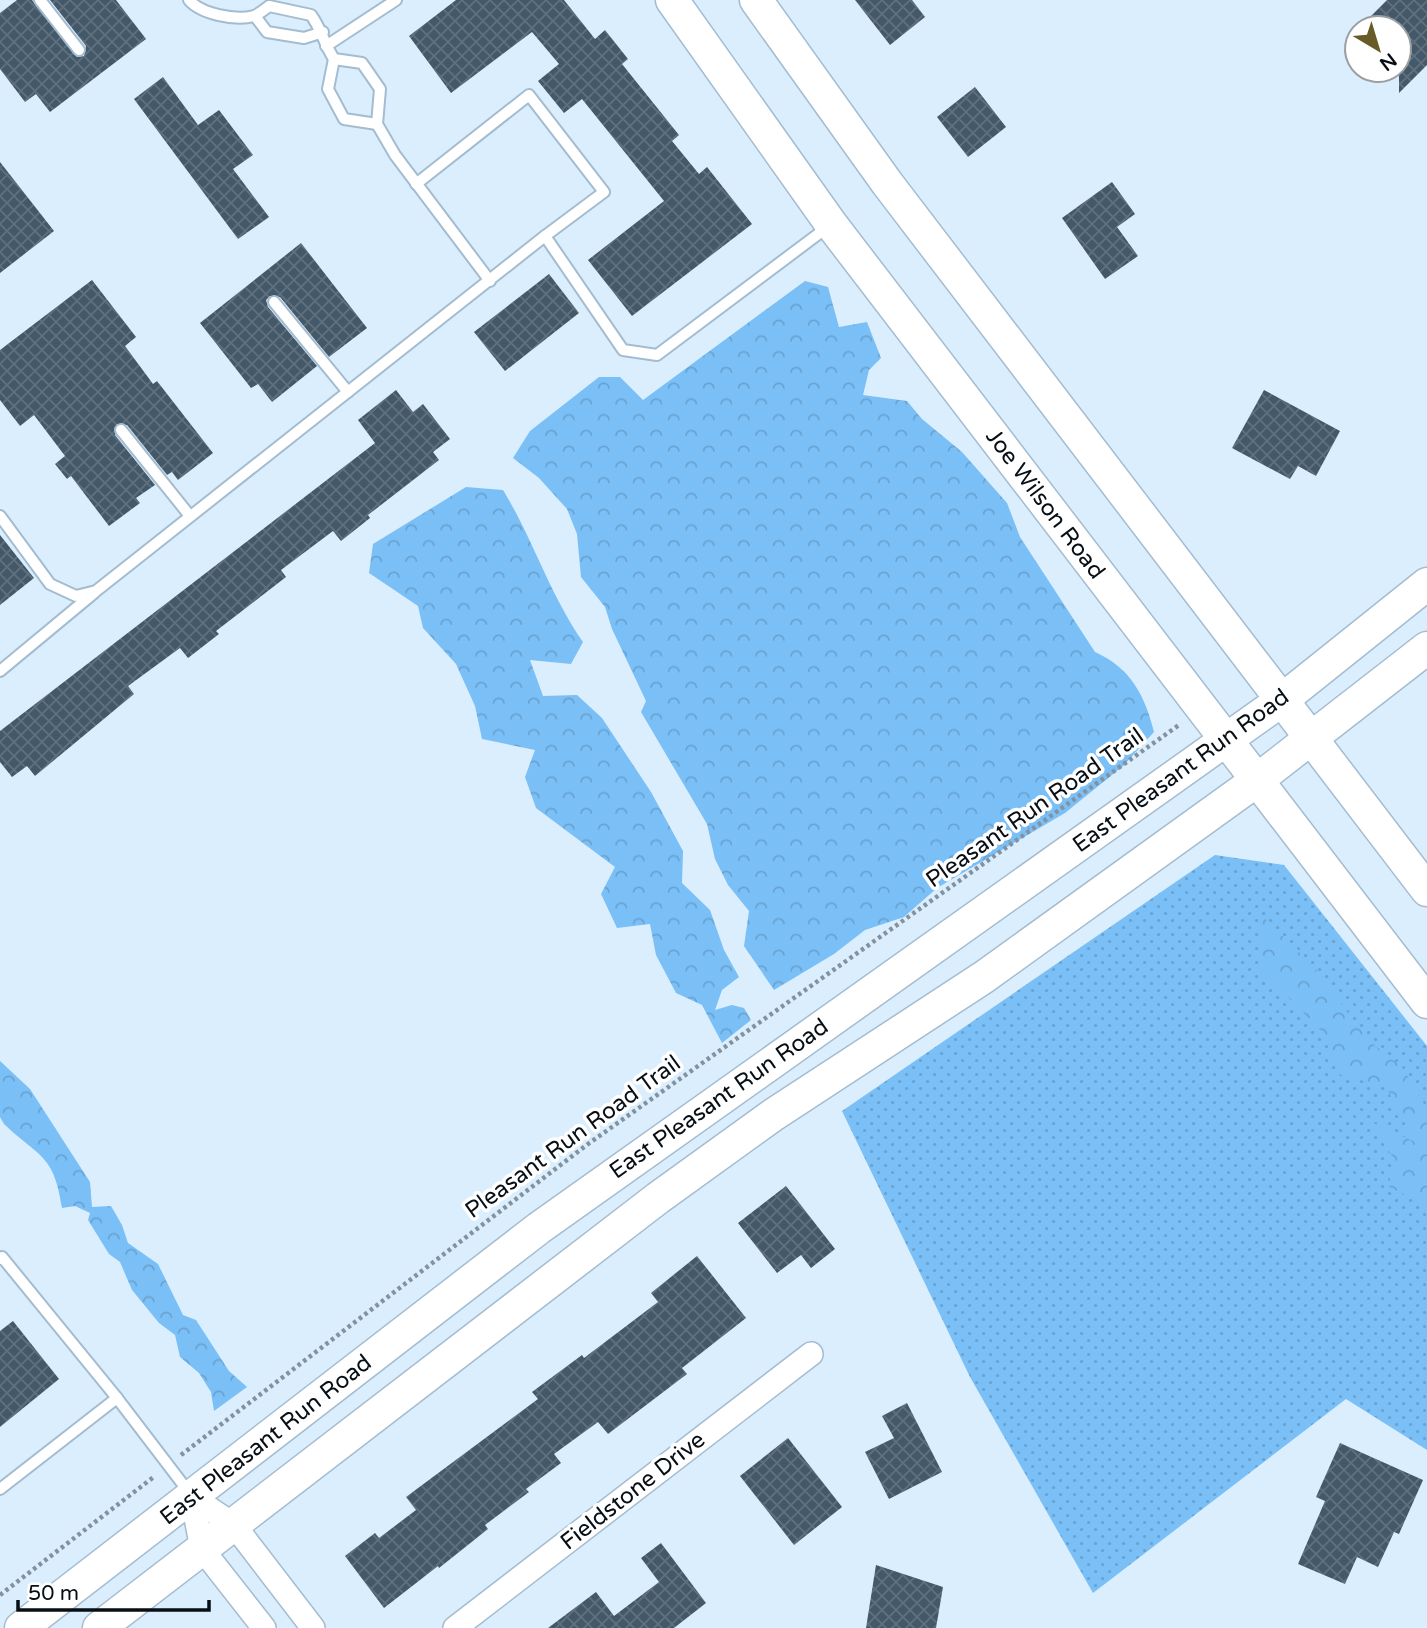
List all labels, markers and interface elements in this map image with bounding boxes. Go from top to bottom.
north arrow [1343,14,1413,84]
text: N [1375,48,1401,75]
street label: Joe Wilson Road [979,423,1111,585]
street label: East Pleasant Run Road [1067,683,1295,859]
street label: Pleasant Run Road Trail [921,722,1149,894]
street label: East Pleasant Run Road [604,1013,834,1185]
street label: Pleasant Run Road Trail [460,1049,686,1225]
street label: East Pleasant Run Road [155,1349,377,1531]
street label: Fieldstone Drive [555,1426,711,1556]
scale bar [18,1568,208,1612]
text: 50 m [28,1581,79,1606]

